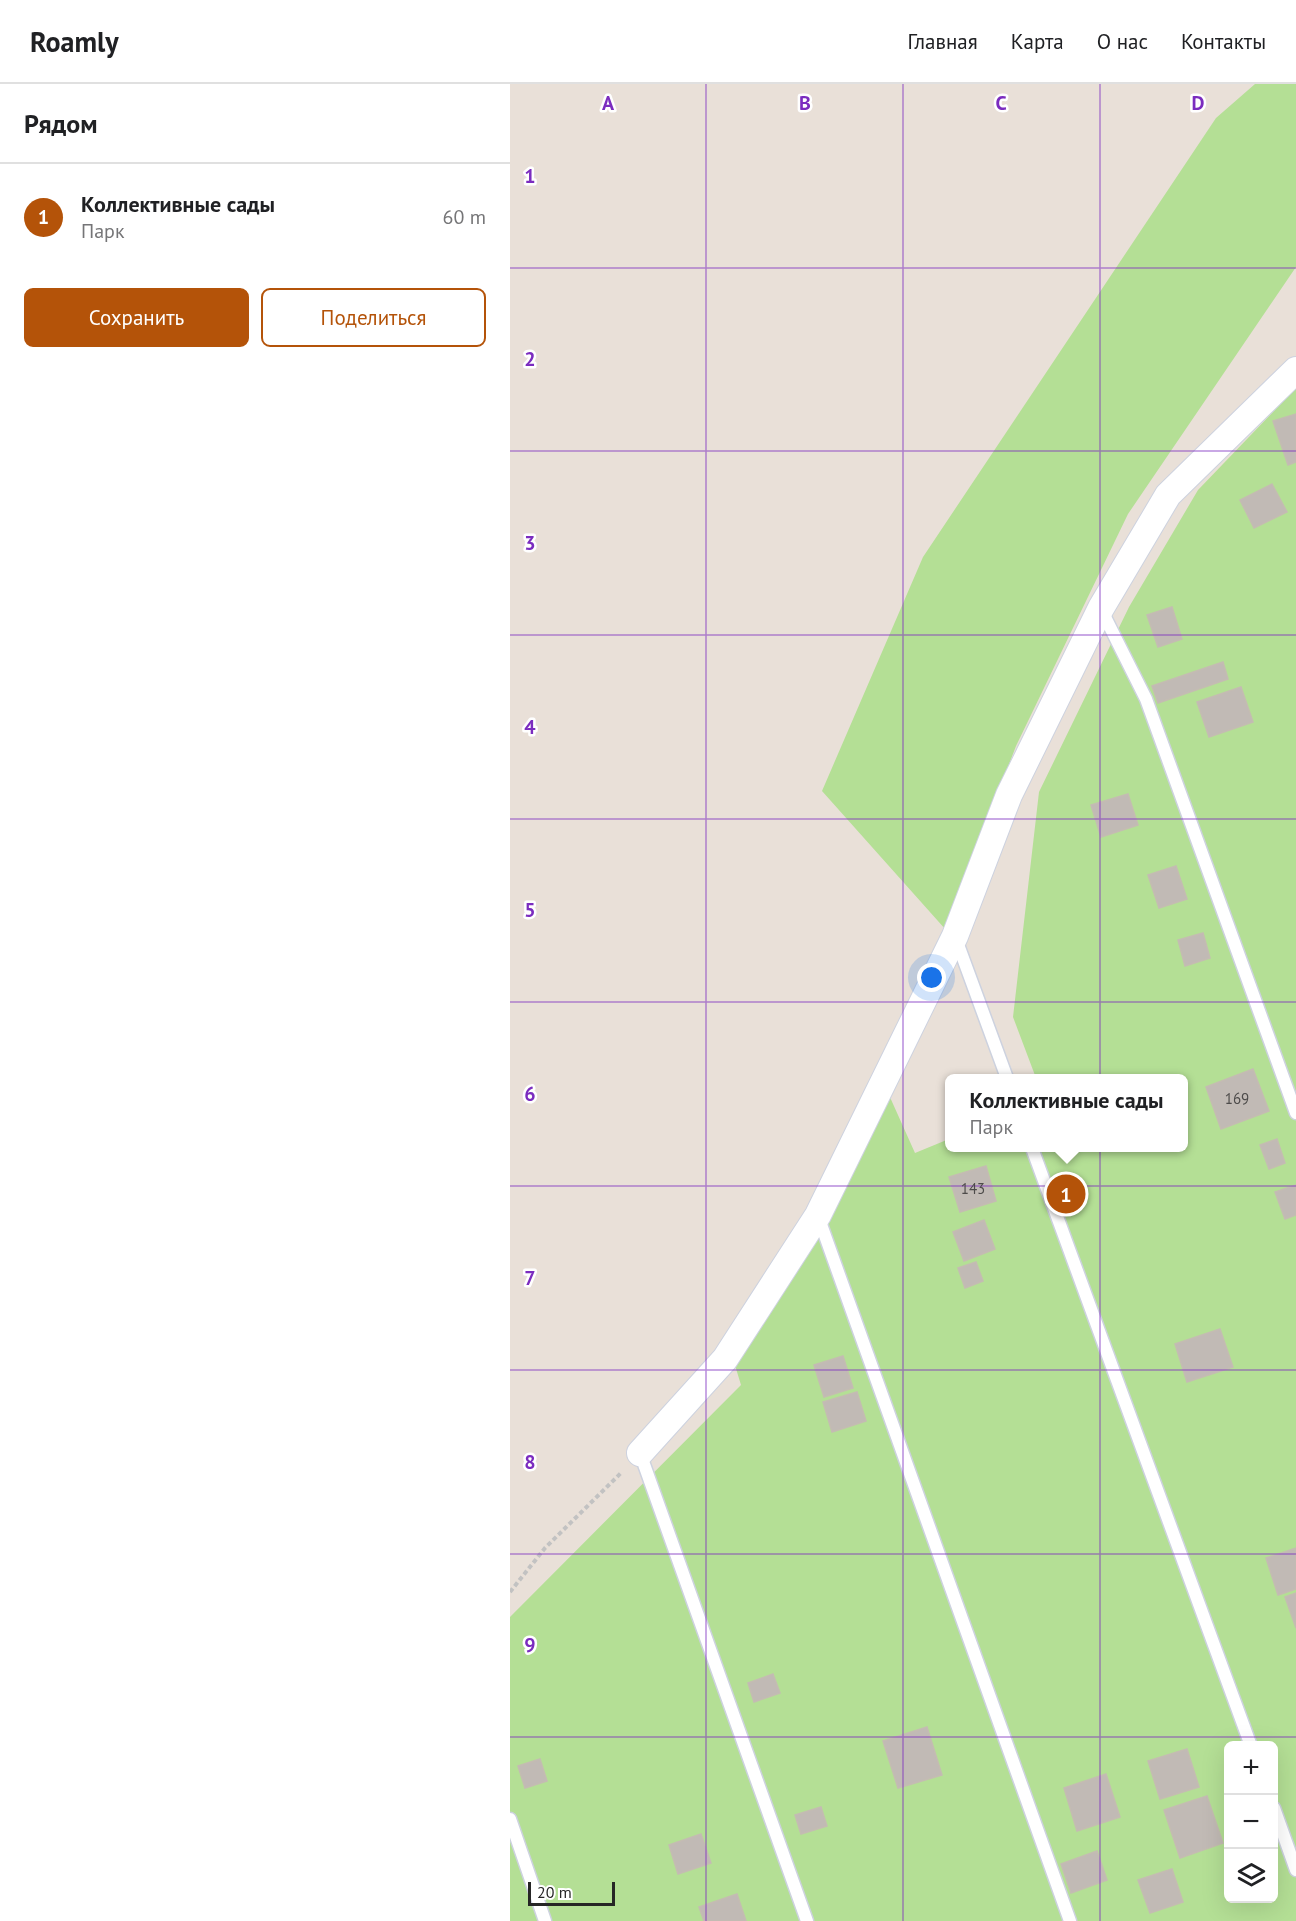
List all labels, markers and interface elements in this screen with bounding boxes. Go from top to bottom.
text: Roamly [30,23,119,60]
text: Главная [907,28,978,55]
text: Карта [1011,28,1064,55]
text: О нас [1097,28,1148,55]
text: Контакты [1181,28,1266,55]
text: A [602,90,615,116]
text: B [799,90,811,116]
text: C [995,90,1007,116]
text: D [1192,90,1205,116]
text: Рядом [24,107,98,140]
text: 1 [524,163,536,189]
text: Коллективные сады [81,190,275,218]
text: 1 [38,204,49,230]
text: 60 m [443,204,486,230]
text: Парк [81,218,124,244]
button: Сохранить [24,288,249,347]
button: Поделиться [261,288,486,347]
text: 2 [524,346,536,372]
text: 3 [524,530,536,556]
text: 4 [524,714,536,740]
text: 5 [524,897,536,923]
your location [917,963,946,992]
popup [945,1074,1188,1152]
text: 6 [524,1081,536,1107]
text: Коллективные сады [969,1086,1164,1114]
house number: 169 [1225,1089,1249,1108]
text: Парк [969,1114,1013,1140]
pin: 1 [1046,1172,1086,1216]
house number: 143 [961,1179,985,1198]
text: 7 [524,1265,536,1291]
text: 8 [524,1449,536,1475]
text: 9 [524,1632,536,1658]
map controls [1224,1741,1278,1903]
button: + [1224,1741,1278,1795]
button: − [1224,1795,1278,1849]
button: layers [1224,1849,1278,1903]
scale bar [528,1879,615,1906]
text: 20 m [537,1882,572,1902]

